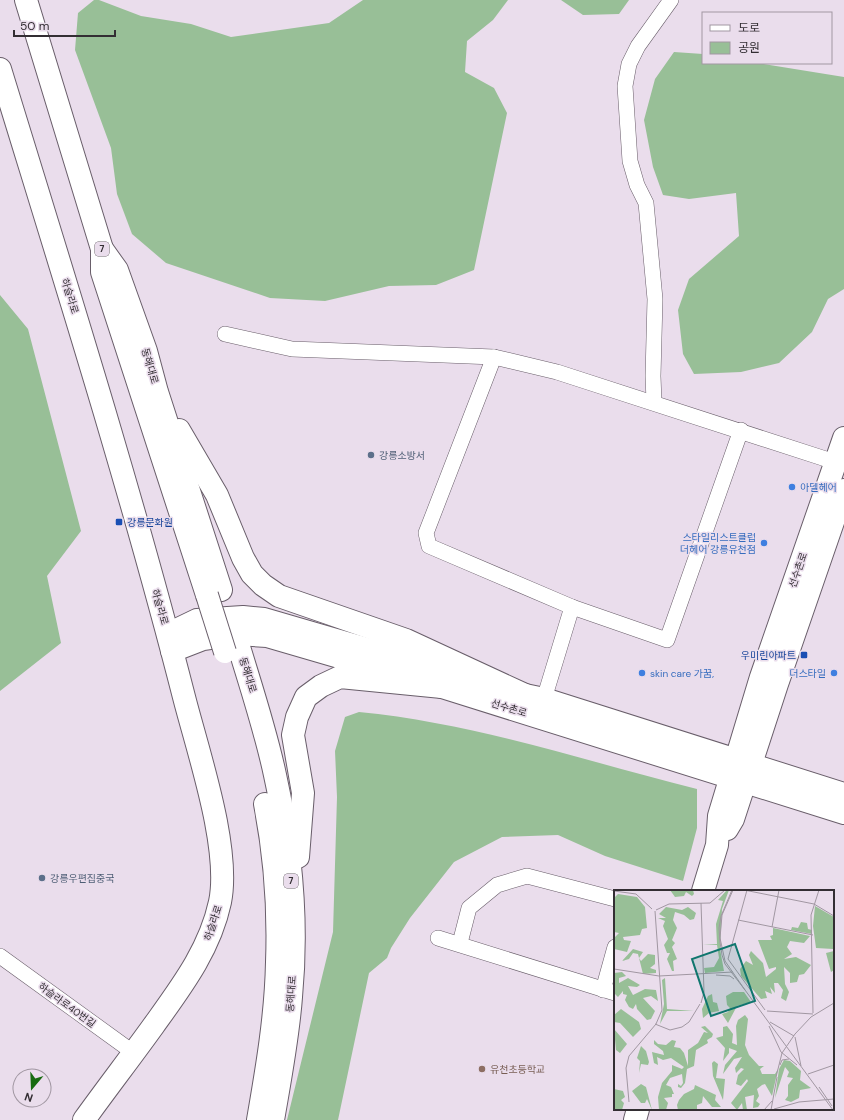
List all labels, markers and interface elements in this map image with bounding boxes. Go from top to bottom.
scale bar [14,12,115,38]
legend [702,12,832,64]
text: 50 m [20,18,49,34]
text: 도로 [738,20,760,36]
text: 공원 [738,40,760,56]
road number: 7 [95,242,109,256]
street label: 하슬라로 [58,276,82,316]
street label: 동해대로 [139,347,161,385]
place label: 강릉소방서 [379,449,425,462]
marker: 강릉소방서 [366,450,376,460]
place label: 아델헤어 [800,481,837,494]
marker: 아델헤어 [787,482,797,492]
place label: 강릉문화원 [127,516,173,529]
marker: 강릉문화원 [114,517,124,527]
place label: 스타일리스트클럽 더헤어 강릉유천점 [680,531,756,556]
marker: 스타일리스트클럽 더헤어 강릉유천점 [759,538,769,548]
street label: 선수촌로 [786,550,810,590]
street label: 하슬라로 [149,588,171,626]
place label: 우미린아파트 [741,649,796,662]
marker: 우미린아파트 [799,650,809,660]
street label: 동해대로 [236,655,260,695]
place label: skin care 가꿈, [650,667,714,680]
place label: 더스타일 [789,667,826,680]
marker: skin care 가꿈, [637,668,647,678]
marker: 더스타일 [829,668,839,678]
street label: 선수촌로 [489,696,529,720]
place label: 강릉우편집중국 [50,872,114,885]
marker: 강릉우편집중국 [37,873,47,883]
road number: 7 [284,874,298,888]
inset map [614,890,834,1110]
street label: 하슬라로 [201,903,225,943]
street label: 동해대로 [283,975,299,1013]
street label: 하슬라로40번길 [36,980,98,1030]
place label: 유천초등학교 [490,1063,545,1076]
marker: 유천초등학교 [477,1064,487,1074]
north arrow [12,1068,52,1108]
text: N [23,1090,35,1105]

